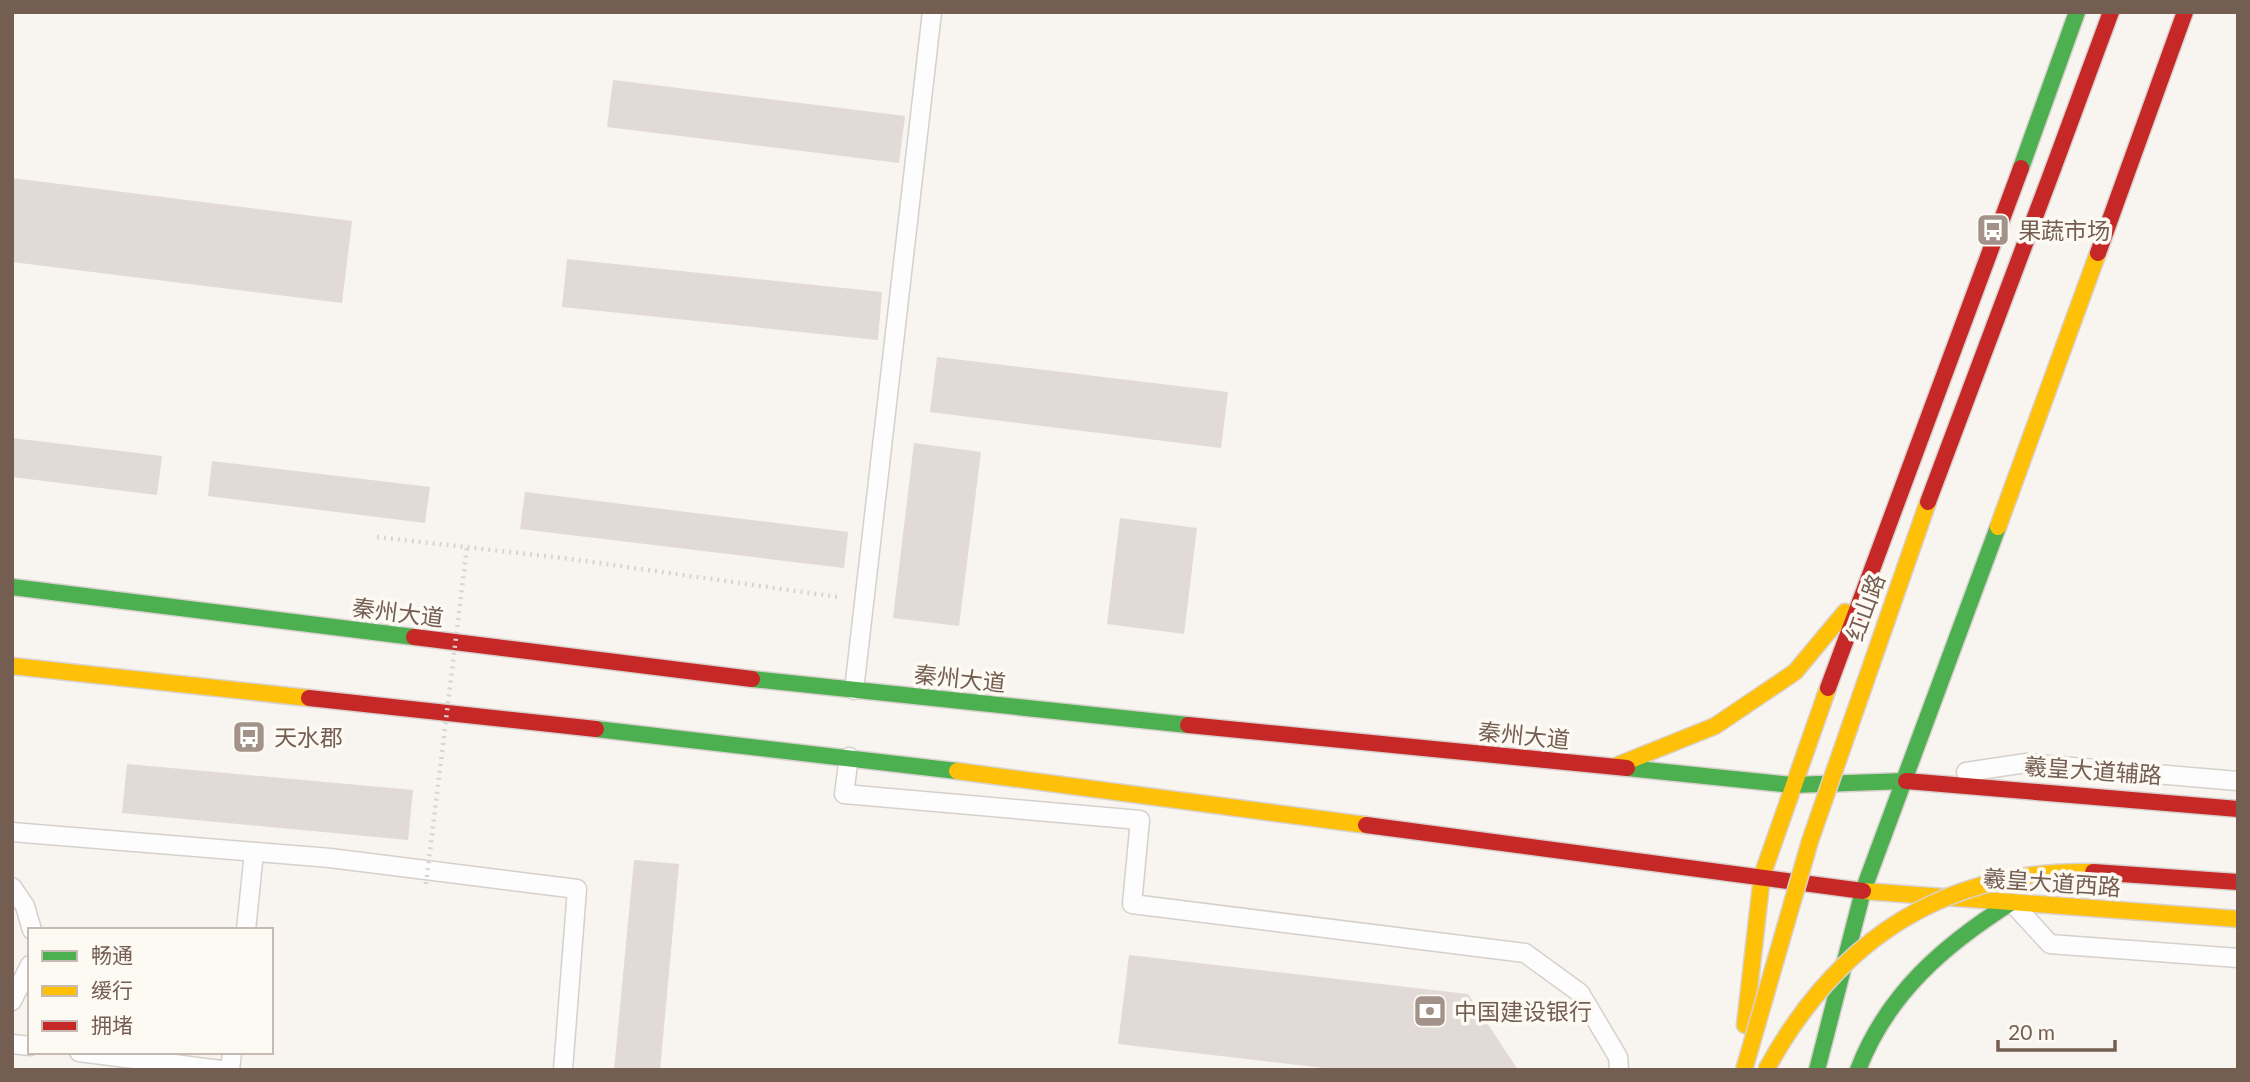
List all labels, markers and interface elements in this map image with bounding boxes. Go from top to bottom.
bus stop icon: 果蔬市场 [1974,211,2012,249]
place label: 果蔬市场 [2018,216,2110,244]
street label: 红山路 [1840,570,1890,644]
street label: 秦州大道 [351,592,445,632]
street label: 秦州大道 [913,659,1007,697]
street label: 秦州大道 [1477,716,1571,754]
bus stop icon: 天水郡 [230,718,268,756]
place label: 天水郡 [274,723,343,751]
street label: 羲皇大道辅路 [2023,751,2163,789]
street label: 羲皇大道西路 [1982,863,2122,901]
legend [28,928,273,1054]
text: 畅通 [91,942,133,967]
text: 缓行 [91,977,133,1002]
bank icon: 中国建设银行 [1411,992,1449,1030]
place label: 中国建设银行 [1454,997,1592,1025]
scale bar [1998,1009,2115,1052]
text: 拥堵 [91,1012,133,1037]
text: 20 m [2008,1019,2055,1044]

